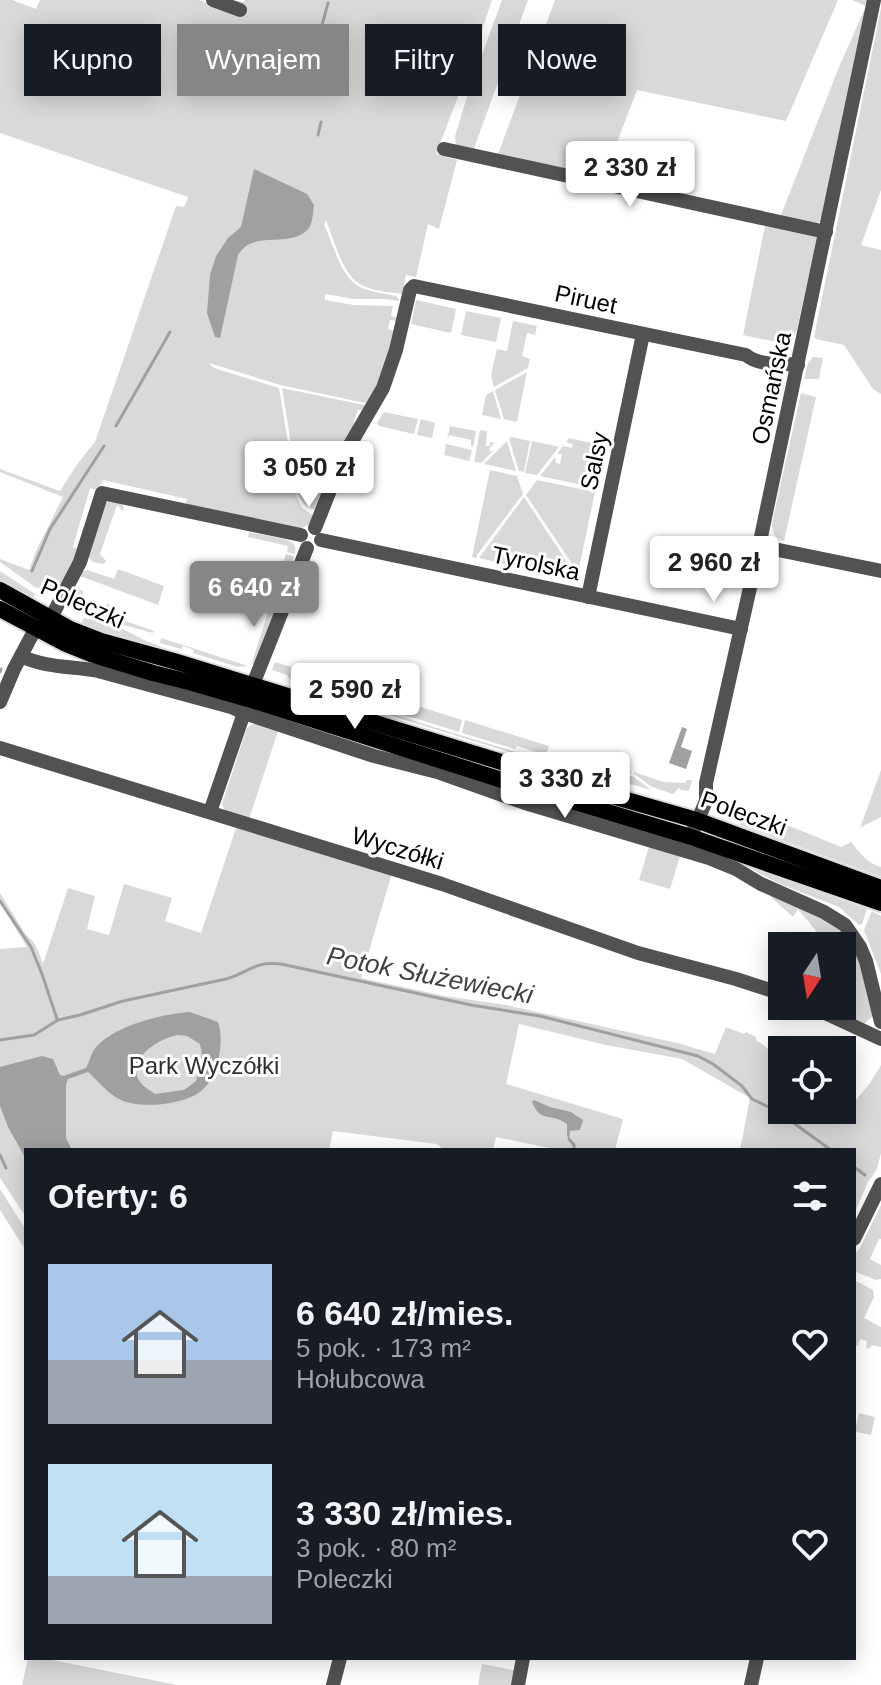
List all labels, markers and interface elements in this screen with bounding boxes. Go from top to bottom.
chip: Kupno [24,24,161,96]
chip: Wynajem [177,24,349,96]
chip: Filtry [365,24,482,96]
chip: Nowe [498,24,626,96]
pin: 2 330 zł [547,141,713,209]
text: 2 330 zł [584,152,676,182]
street label: Piruet [553,279,620,319]
street label: Osmańska [746,328,796,447]
street label: Salsy [575,429,613,493]
pin: 3 050 zł [226,441,392,509]
text: 3 050 zł [263,452,355,482]
pin: 2 960 zł [631,536,797,604]
street label: Tyrolska [489,541,583,586]
text: 2 960 zł [668,547,760,577]
pin: 6 640 zł [171,561,337,629]
street label: Poleczki [37,572,129,634]
text: 6 640 zł [208,572,300,602]
pin: 2 590 zł [272,663,438,731]
text: 2 590 zł [309,674,401,704]
pin: 3 330 zł [482,752,648,820]
text: 3 330 zł [519,763,611,793]
street label: Poleczki [697,785,791,841]
street label: Wyczółki [349,821,447,875]
north arrow [768,932,856,1020]
map controls [768,932,856,1124]
water label: Potok Służewiecki [324,940,537,1010]
button: locate [768,1036,856,1124]
park label: Park Wyczółki [129,1052,279,1079]
icon: filters [788,1174,832,1218]
text: Oferty: 6 [48,1177,188,1215]
text: 6 640 zł/mies. [296,1294,513,1332]
icon: home [112,1296,208,1392]
icon: heart [788,1322,832,1366]
text: 5 pok. · 173 m² [296,1333,471,1363]
text: Hołubcowa [296,1364,425,1394]
text: 3 330 zł/mies. [296,1494,513,1532]
icon: home [112,1496,208,1592]
icon: heart [788,1522,832,1566]
text: 3 pok. · 80 m² [296,1533,456,1563]
text: Poleczki [296,1564,393,1594]

